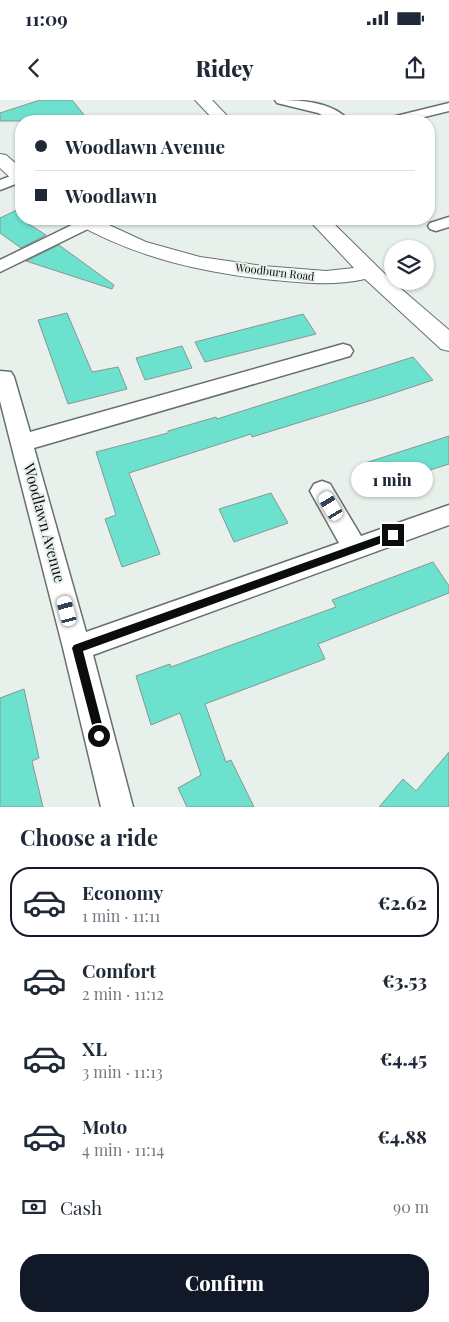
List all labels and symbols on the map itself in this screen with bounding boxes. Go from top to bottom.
street label: Woodburn Road [234,259,316,284]
street label: Woodlawn Avenue [19,460,70,585]
callout: 1 min [352,462,434,498]
car [316,489,345,523]
route end [382,524,404,546]
car [55,595,78,627]
route start [88,725,110,747]

